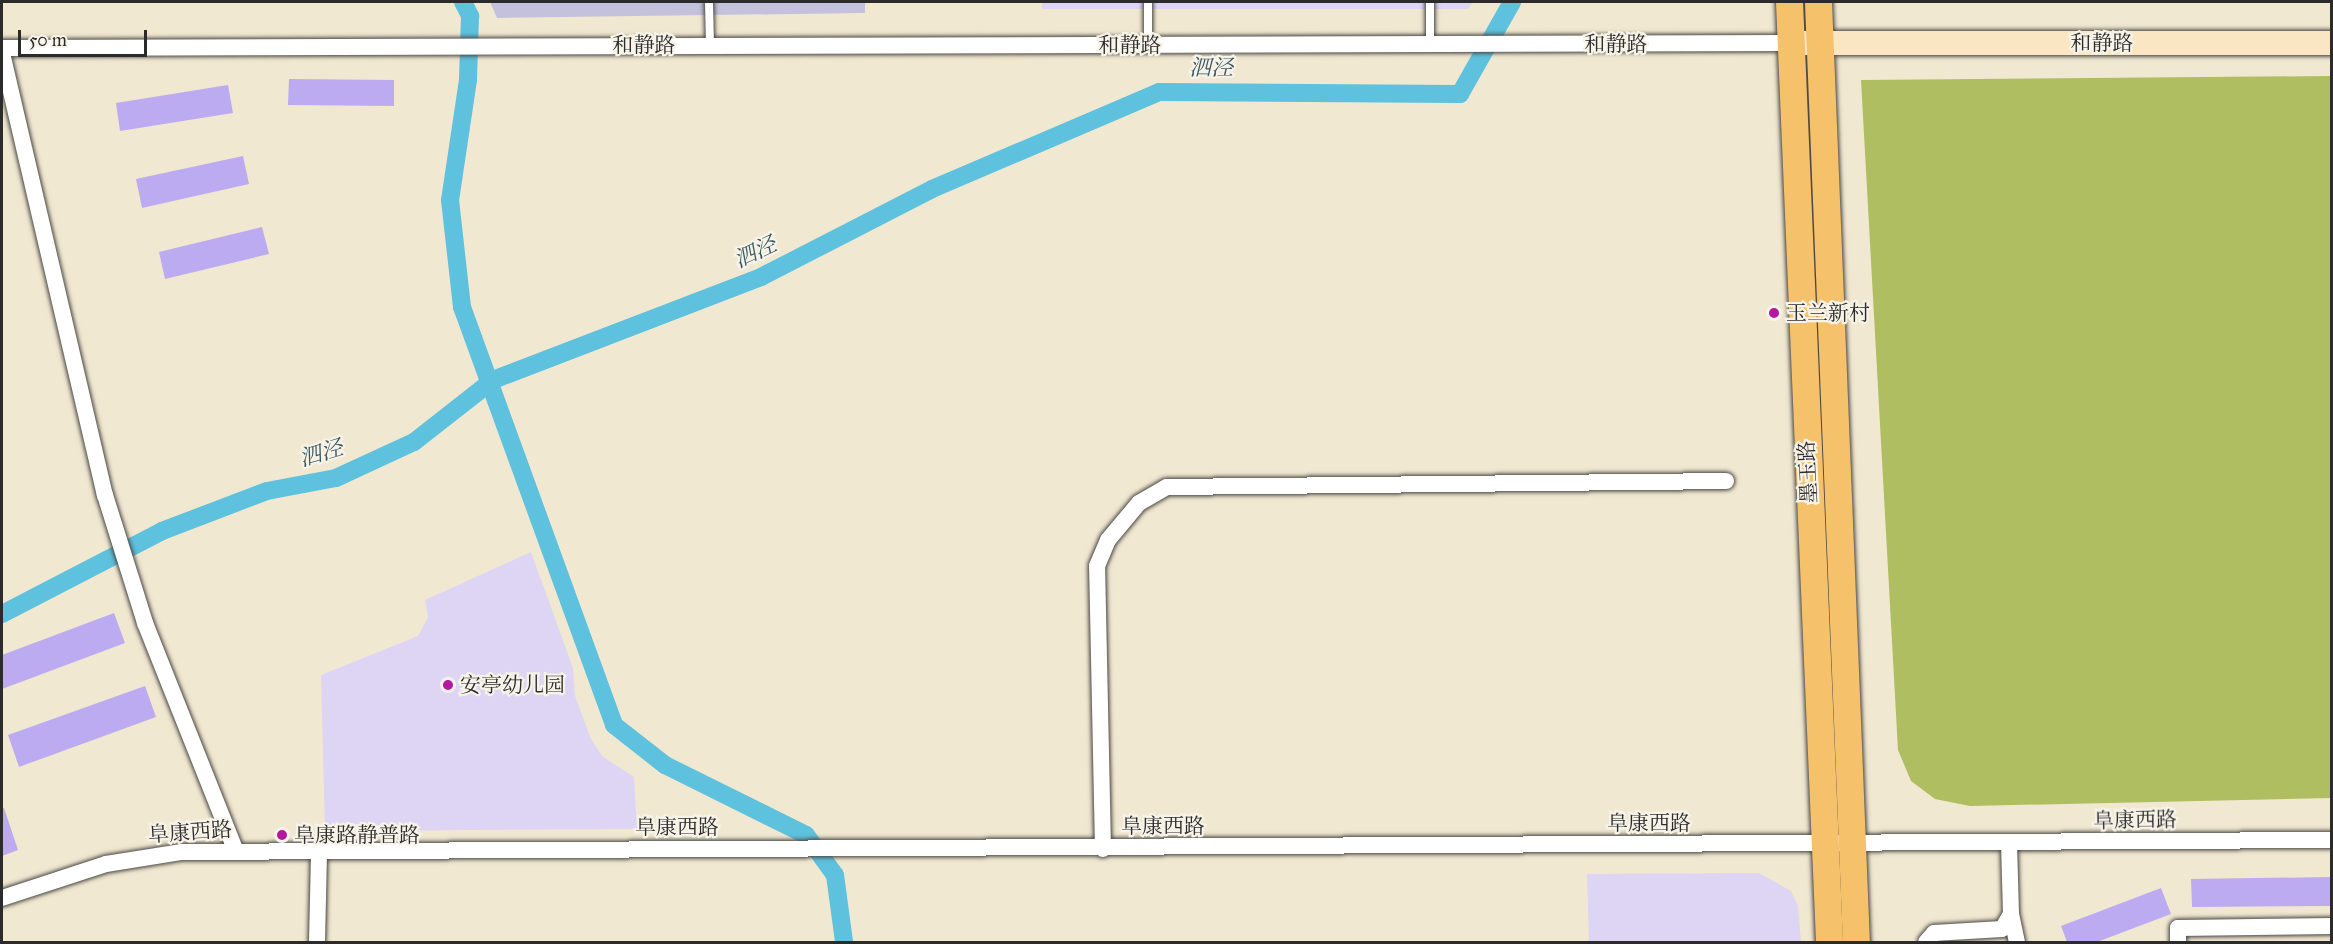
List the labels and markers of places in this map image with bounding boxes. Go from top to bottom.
place label: 玉兰新村 [1786,300,1870,326]
marker: 玉兰新村 [1767,306,1781,320]
place label: 安亭幼儿园 [460,672,565,698]
marker: 安亭幼儿园 [441,678,455,692]
place label: 阜康路静普路 [294,822,420,848]
marker: 阜康路静普路 [275,828,289,842]

